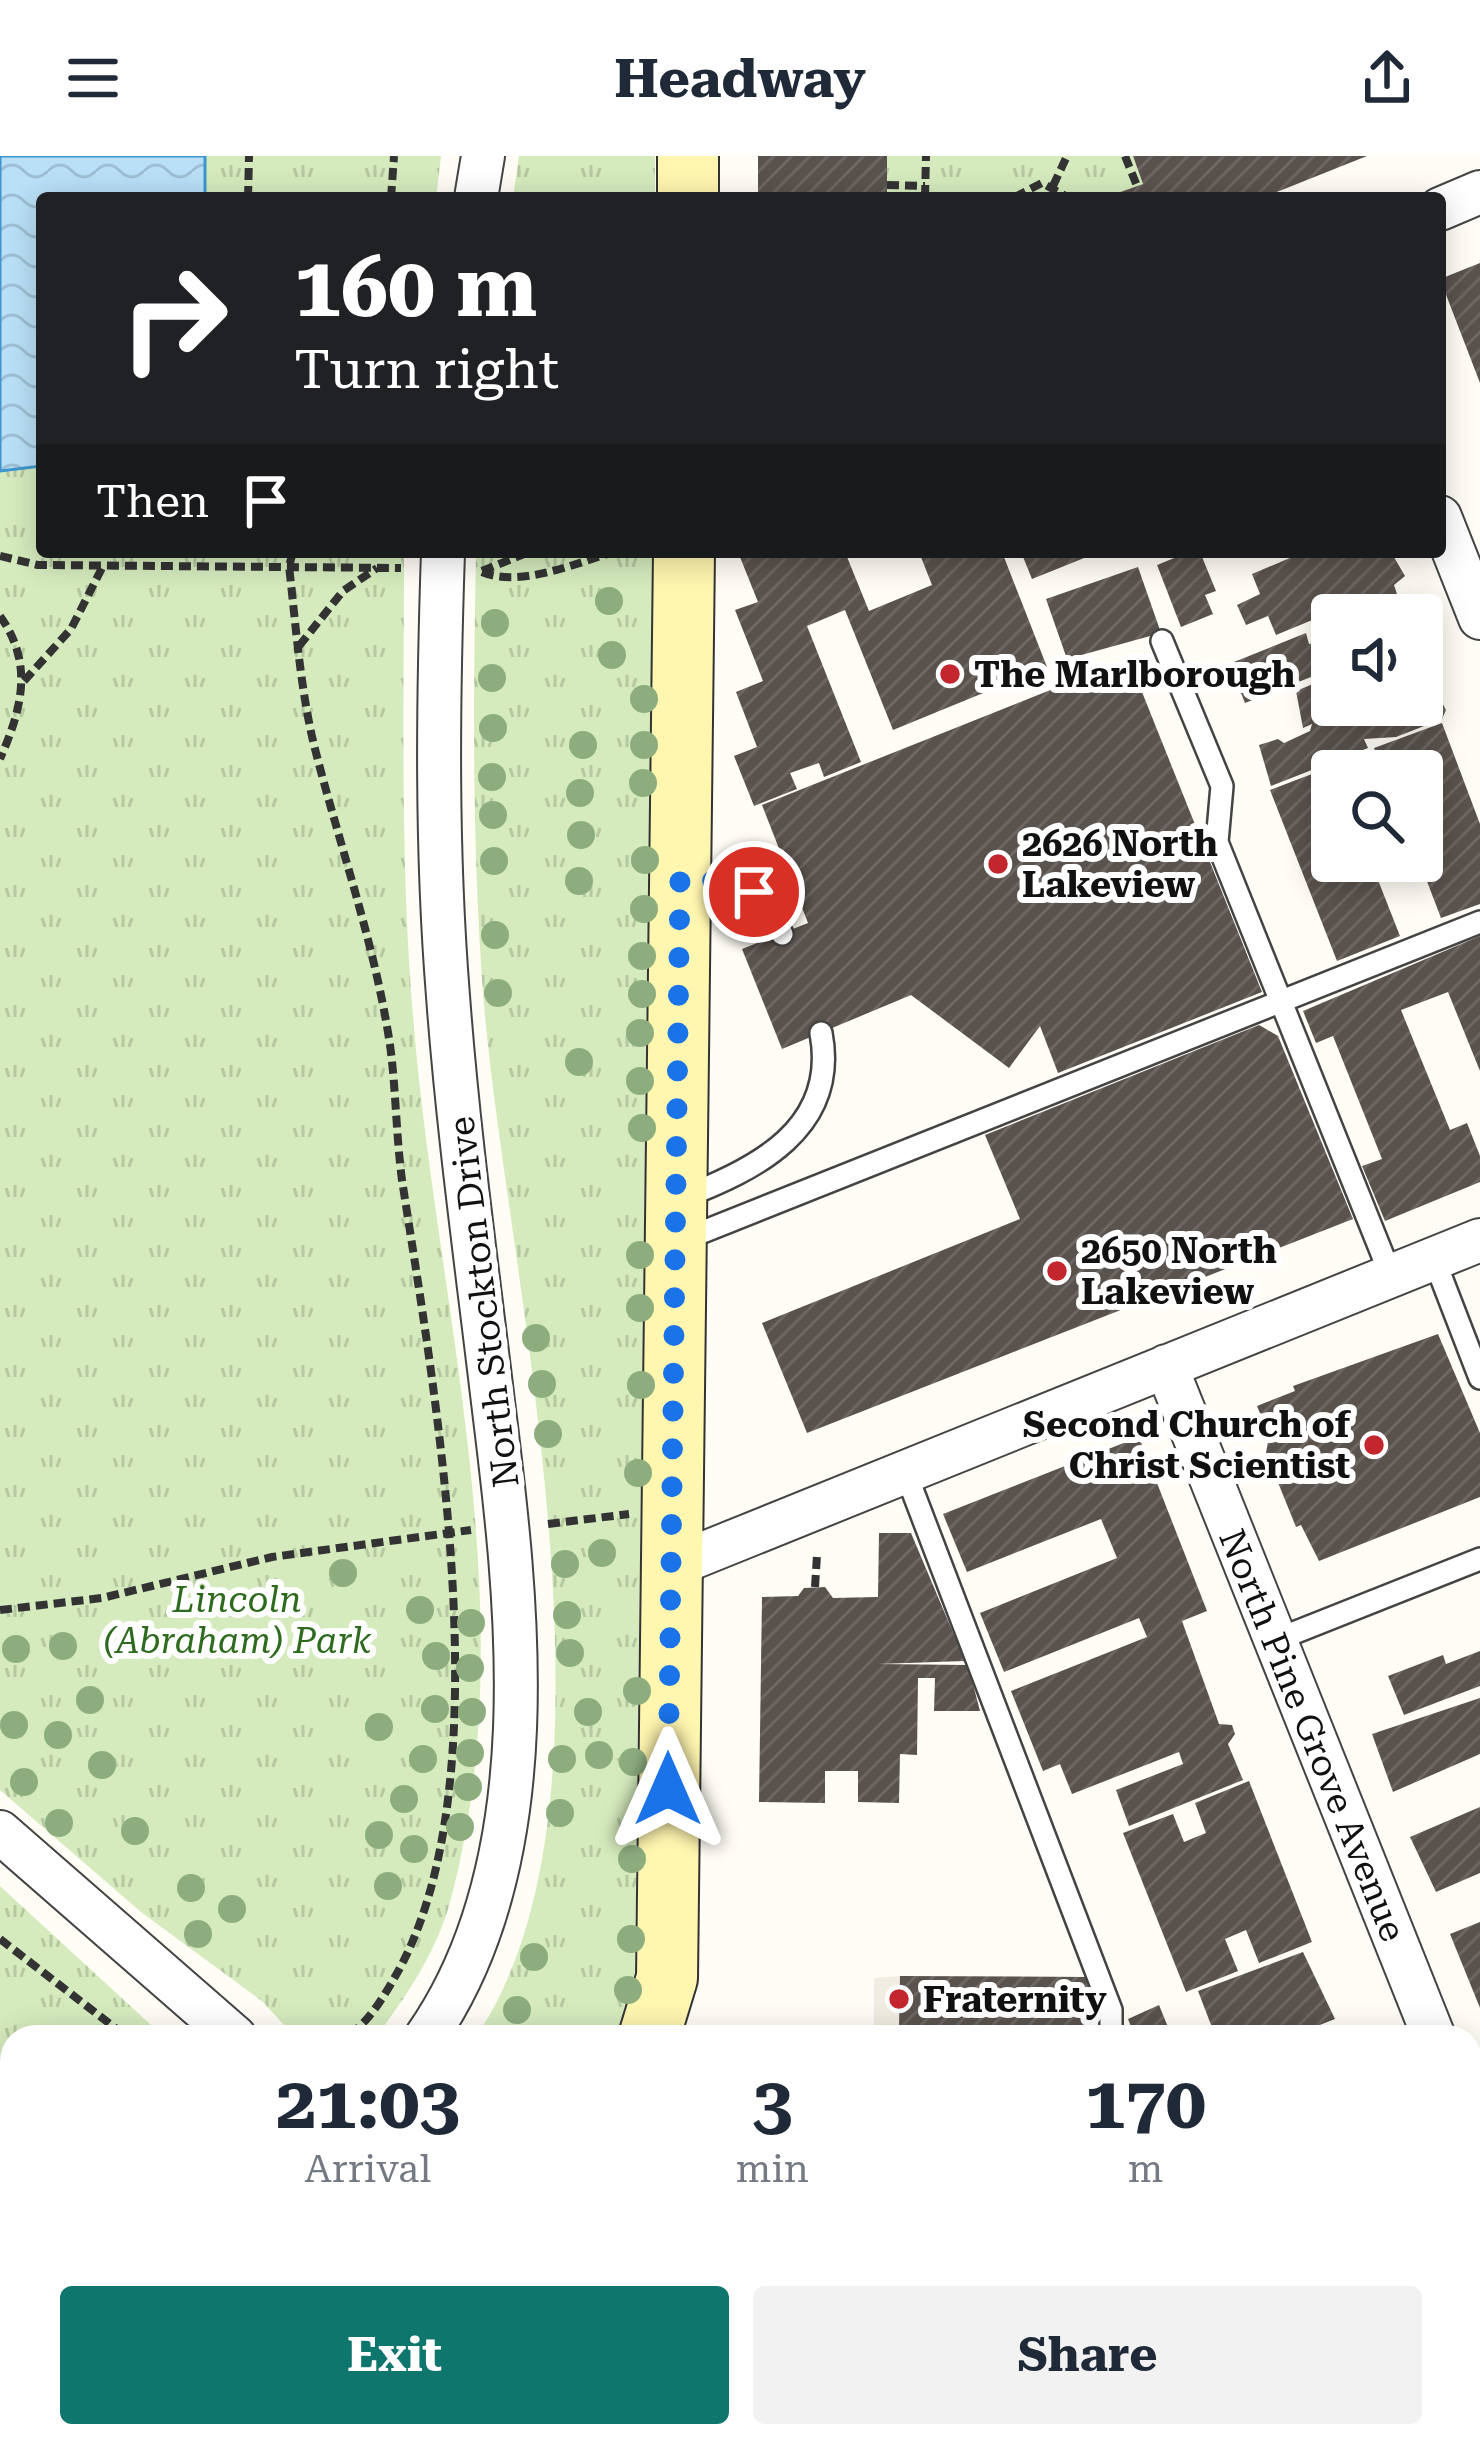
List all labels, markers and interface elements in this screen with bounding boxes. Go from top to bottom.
icon: menu [60,45,126,111]
icon: share [1354,45,1420,111]
text: Headway [614,47,866,110]
text: 160 m [294,238,537,336]
icon: right [96,240,252,396]
text: Turn right [294,338,559,401]
icon: arrive [233,468,299,534]
text: Then [96,475,209,528]
map controls [1311,594,1443,882]
button: sound [1311,594,1443,726]
place label: The Marlborough [974,654,1295,696]
marker: The Marlborough [937,661,963,687]
button: search [1311,750,1443,882]
place label: 2626 North Lakeview [1022,823,1218,906]
pin [703,841,805,943]
marker: 2626 North Lakeview [985,851,1011,877]
icon: arrive [721,859,787,925]
street label: North Stockton Drive [440,1114,528,1490]
place label: 2650 North Lakeview [1081,1230,1277,1313]
marker: 2650 North Lakeview [1044,1258,1070,1284]
place label: Second Church of Christ Scientist [1023,1404,1352,1487]
marker: Second Church of Christ Scientist [1361,1432,1387,1458]
street label: North Pine Grove Avenue [1210,1523,1414,1947]
park label: Lincoln (Abraham) Park [103,1579,372,1662]
position arrow [605,1726,731,1852]
place label: Fraternity [923,1979,1107,2021]
marker: Fraternity [886,1986,912,2012]
text: 21:03 [276,2061,460,2146]
text: 3 [752,2061,793,2146]
text: 170 [1085,2061,1206,2146]
text: Arrival [305,2146,431,2192]
text: min [736,2146,809,2192]
text: m [1128,2146,1163,2192]
button: Exit [60,2286,729,2424]
button: Share [753,2286,1422,2424]

